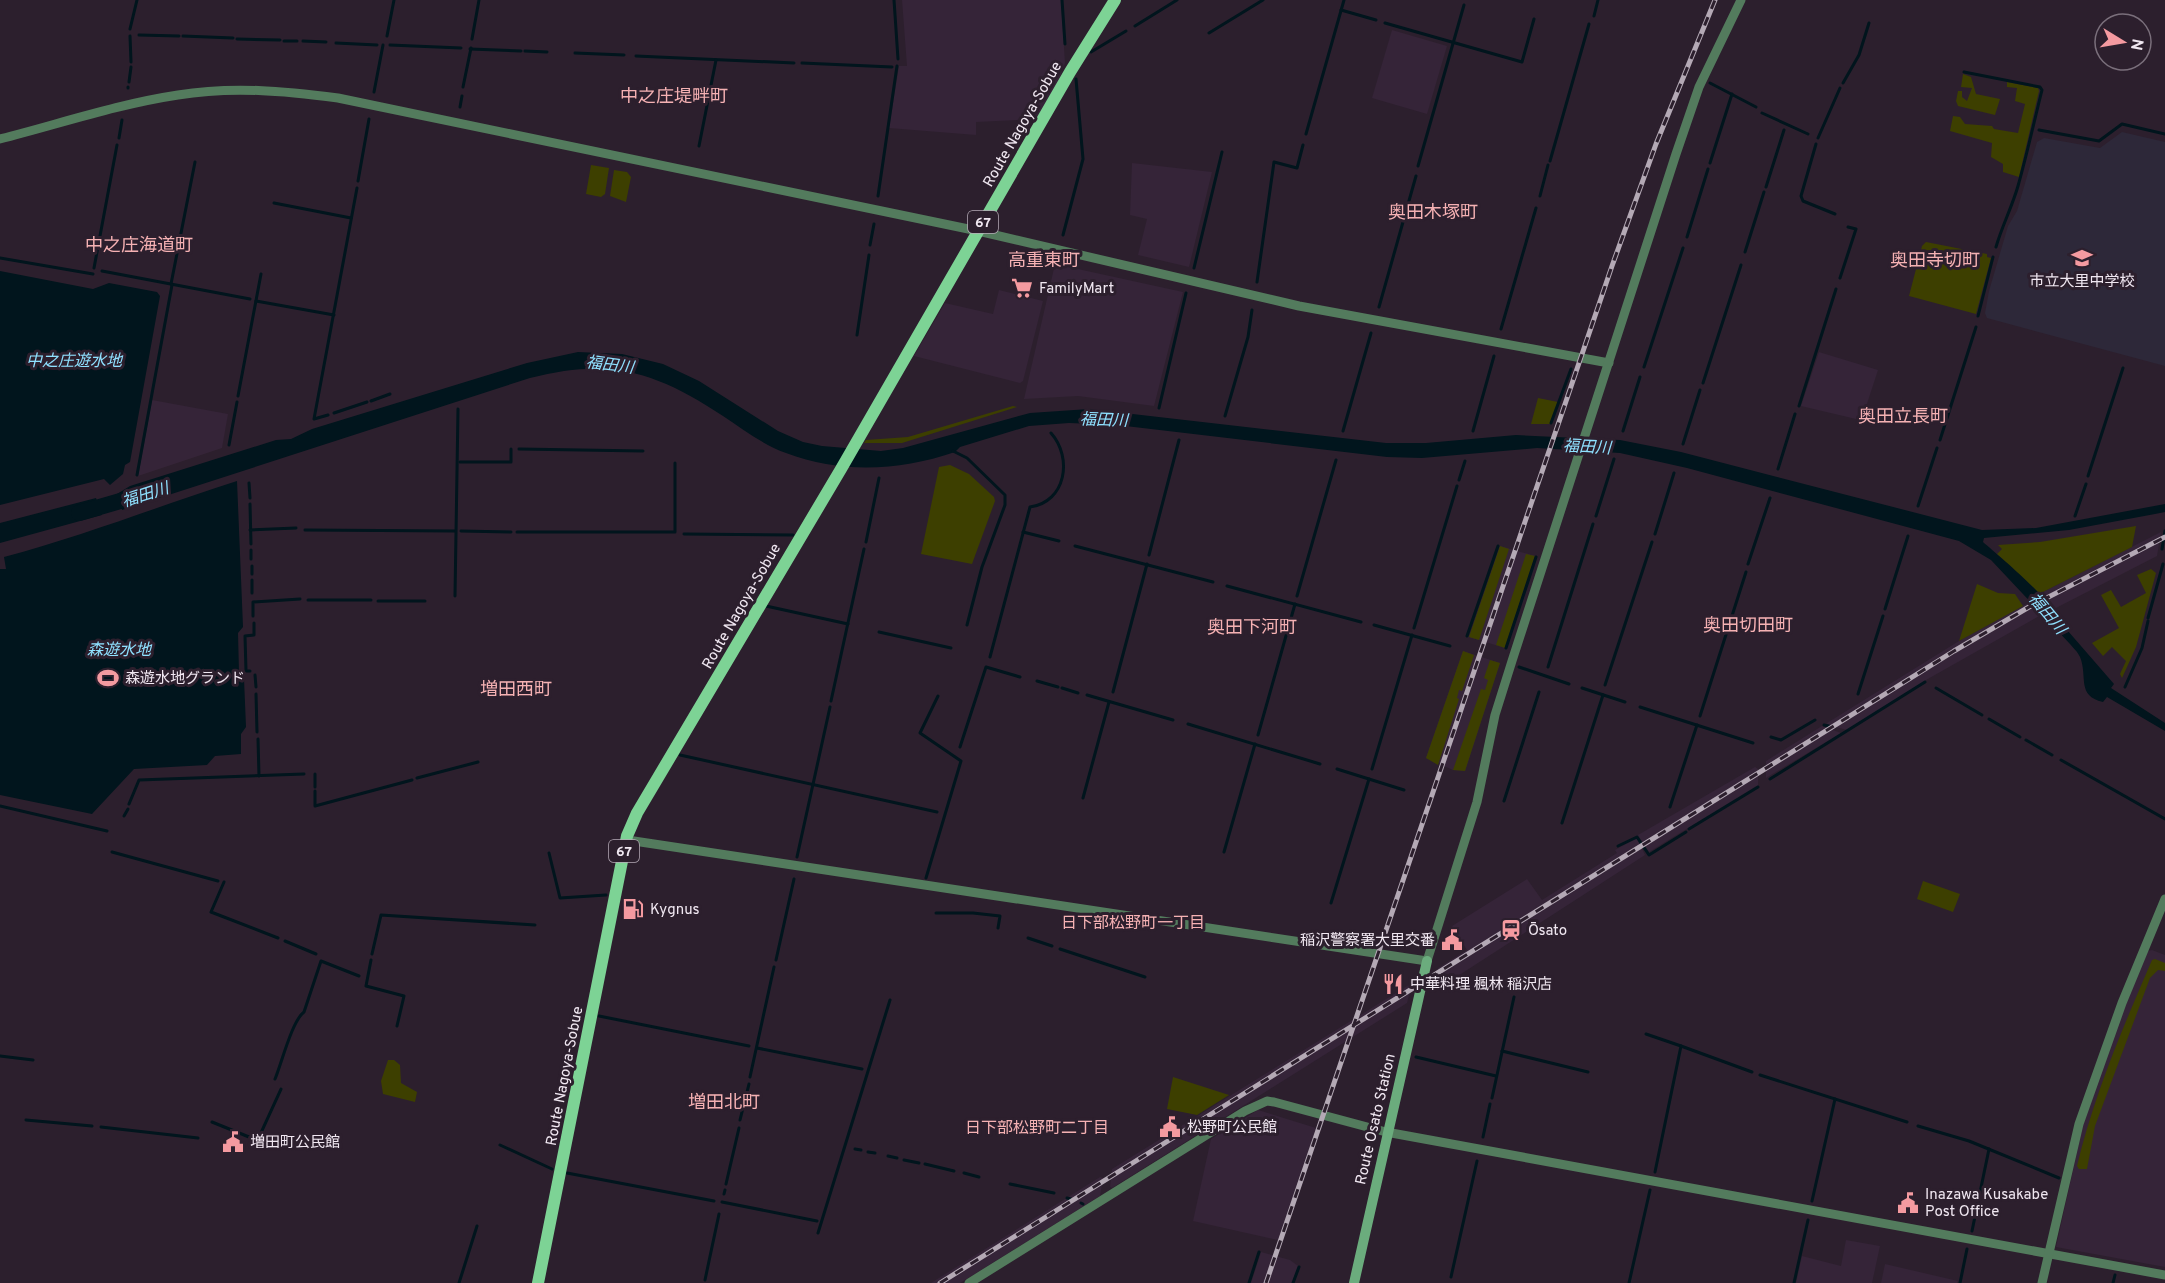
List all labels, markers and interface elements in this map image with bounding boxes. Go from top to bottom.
north arrow [2093,12,2153,72]
text: N [2125,37,2147,52]
street label: Route Nagoya-Sobue [980,59,1067,191]
district label: 中之庄堤畔町 [620,86,728,109]
district label: 奥田木塚町 [1388,202,1478,225]
road number: 67 [968,211,998,233]
district label: 中之庄海道町 [85,235,193,258]
school or university icon: 市立大里中学校 [2070,246,2094,270]
district label: 高重東町 [1008,250,1080,273]
district label: 奥田寺切町 [1890,250,1980,273]
place label: 市立大里中学校 [2029,273,2135,292]
supermarket icon: FamilyMart [1010,276,1034,300]
place label: FamilyMart [1039,280,1114,299]
water label: 中之庄遊水地 [26,352,124,372]
water label: 福田川 [585,353,637,379]
district label: 奥田立長町 [1858,406,1948,429]
water label: 福田川 [1080,410,1130,432]
water label: 福田川 [1562,437,1613,459]
water label: 福田川 [120,478,173,513]
street label: Route Nagoya-Sobue [699,541,786,673]
water label: 福田川 [2023,589,2071,641]
district label: 奥田切田町 [1703,615,1793,638]
district label: 奥田下河町 [1207,617,1297,640]
water label: 森遊水地 [87,641,153,661]
sports icon: 森遊水地グランド [96,666,120,690]
place label: 森遊水地グランド [125,669,245,689]
district label: 増田西町 [480,679,552,702]
road number: 67 [609,840,639,862]
fuel station icon: Kygnus [621,897,645,921]
place label: Kygnus [650,901,700,920]
district label: 日下部松野町一丁目 [1061,914,1205,934]
station icon: Ōsato [1499,918,1523,942]
place label: Ōsato [1528,922,1567,941]
public building icon: 稲沢警察署大里交番 [1440,928,1464,952]
place label: 稲沢警察署大里交番 [1300,932,1435,951]
restaurant icon: 中華料理 楓林 稲沢店 [1381,972,1405,996]
place label: 中華料理 楓林 稲沢店 [1410,975,1552,995]
street label: Route Nagoya-Sobue [543,1005,588,1148]
street label: Route Osato Station [1352,1052,1401,1187]
district label: 増田北町 [688,1092,760,1115]
public building icon: 松野町公民館 [1158,1115,1182,1139]
district label: 日下部松野町二丁目 [965,1119,1109,1139]
place label: 松野町公民館 [1187,1119,1277,1138]
public building icon: 増田町公民館 [221,1130,245,1154]
place label: 増田町公民館 [250,1133,340,1153]
place label: Inazawa Kusakabe Post Office [1925,1186,2048,1222]
public building icon: Inazawa Kusakabe Post Office [1896,1191,1920,1215]

